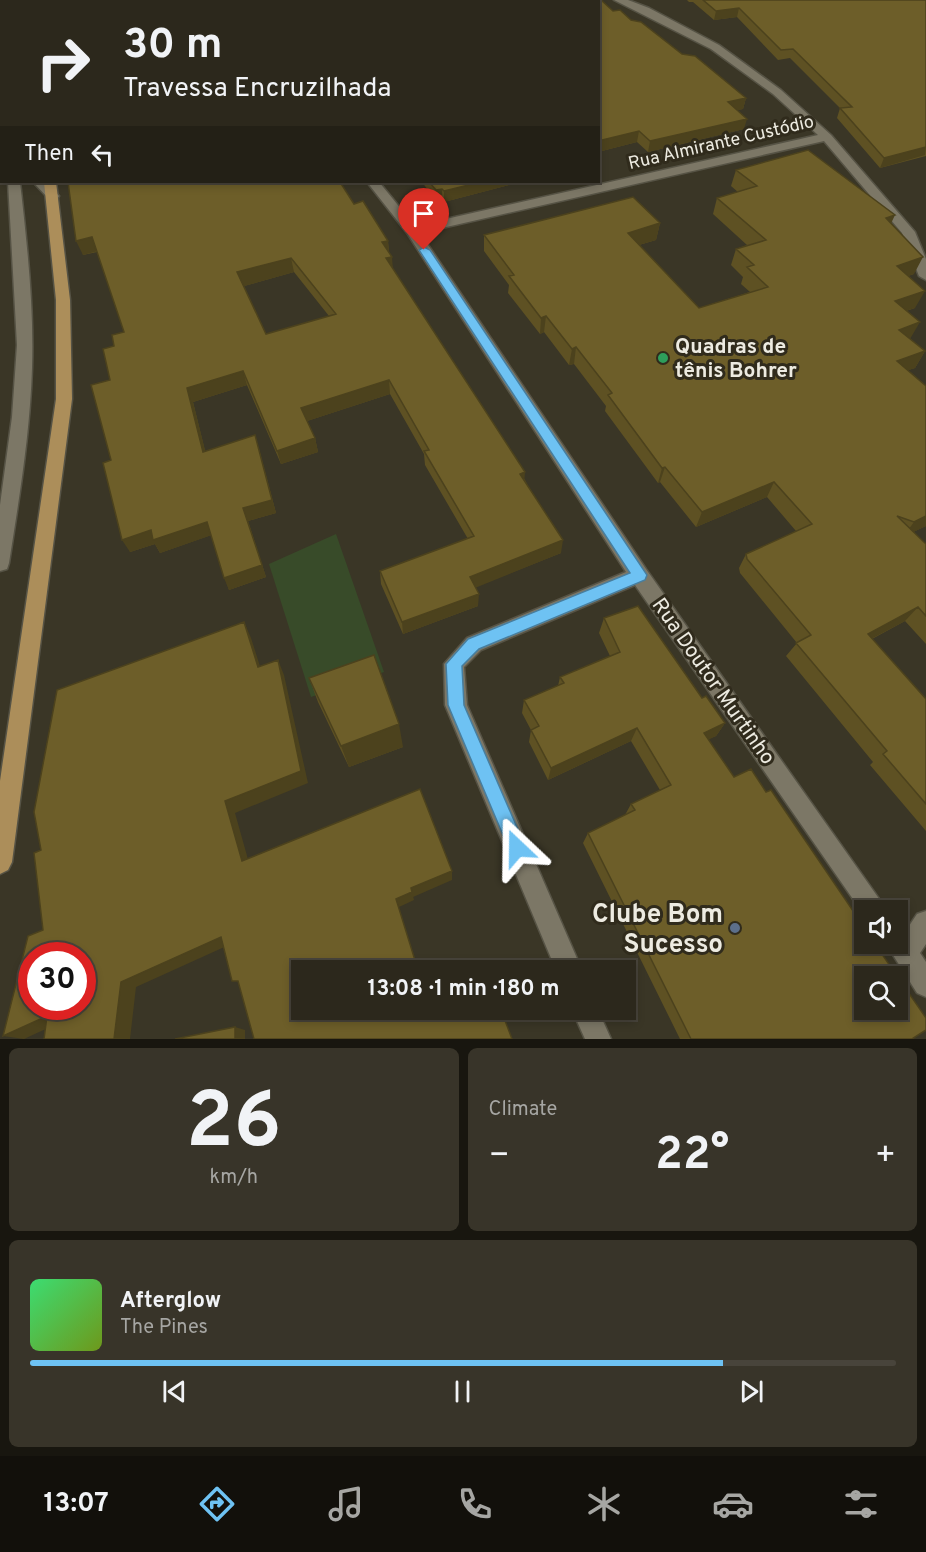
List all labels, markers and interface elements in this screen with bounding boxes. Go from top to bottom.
text: 30 m [123,20,222,73]
icon: right [24,24,102,102]
text: Travessa Encruzilhada [123,72,392,106]
street label: Rua Almirante Custódio [626,111,816,176]
icon: left [86,138,119,171]
text: Then [24,141,74,168]
pin [398,188,449,250]
icon: arrive [407,197,440,230]
place label: Quadras de tênis Bohrer [675,334,797,385]
marker: Quadras de tênis Bohrer [656,351,670,365]
street label: Rua Doutor Murtinho [645,593,780,771]
position arrow [485,816,549,880]
place label: Clube Bom Sucesso [592,899,723,962]
map controls [854,900,908,1020]
button: sound [854,900,908,954]
marker: Clube Bom Sucesso [728,921,742,935]
speed limit sign: 30 [18,942,96,1020]
button: search [854,966,908,1020]
text: 13:08 · 1 min · 180 m [368,976,560,1003]
text: 26 [186,1076,282,1175]
text: Climate [489,1097,557,1123]
text: 22° [655,1128,729,1185]
text: − [489,1136,510,1178]
text: + [875,1136,896,1178]
text: km/h [209,1165,258,1191]
text: Afterglow [120,1288,221,1315]
text: The Pines [120,1315,208,1341]
icon: previous [158,1375,191,1408]
icon: pause [446,1375,479,1408]
icon: next [735,1375,768,1408]
icon: directions [196,1483,238,1525]
icon: music [325,1483,367,1525]
icon: phone [454,1483,496,1525]
icon: climate [583,1483,625,1525]
icon: car [712,1483,754,1525]
icon: filters [840,1483,882,1525]
text: 13:07 [43,1487,109,1521]

